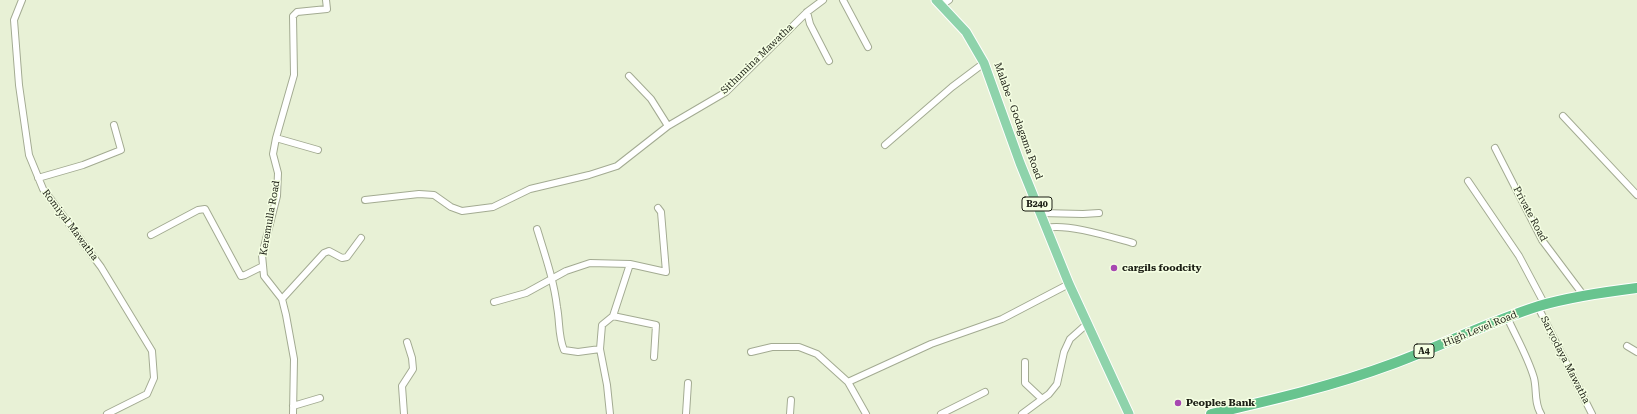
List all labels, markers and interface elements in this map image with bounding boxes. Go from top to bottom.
street label: Sithumina Mawatha [718,21,796,97]
street label: Malabe - Godagama Road [991,61,1045,181]
street label: Keremulla Road [257,180,283,256]
street label: Private Road [1510,184,1550,244]
street label: Romiyal Mawatha [39,187,101,263]
road number: B240 [1022,197,1052,211]
place label: cargils foodcity [1122,262,1202,274]
marker: cargils foodcity [1109,263,1119,273]
street label: High Level Road [1441,309,1519,349]
street label: Sarvodaya Mawatha [1538,314,1592,406]
road number: A4 [1414,344,1434,358]
place label: Peoples Bank [1186,397,1255,409]
marker: Peoples Bank [1173,398,1183,408]

